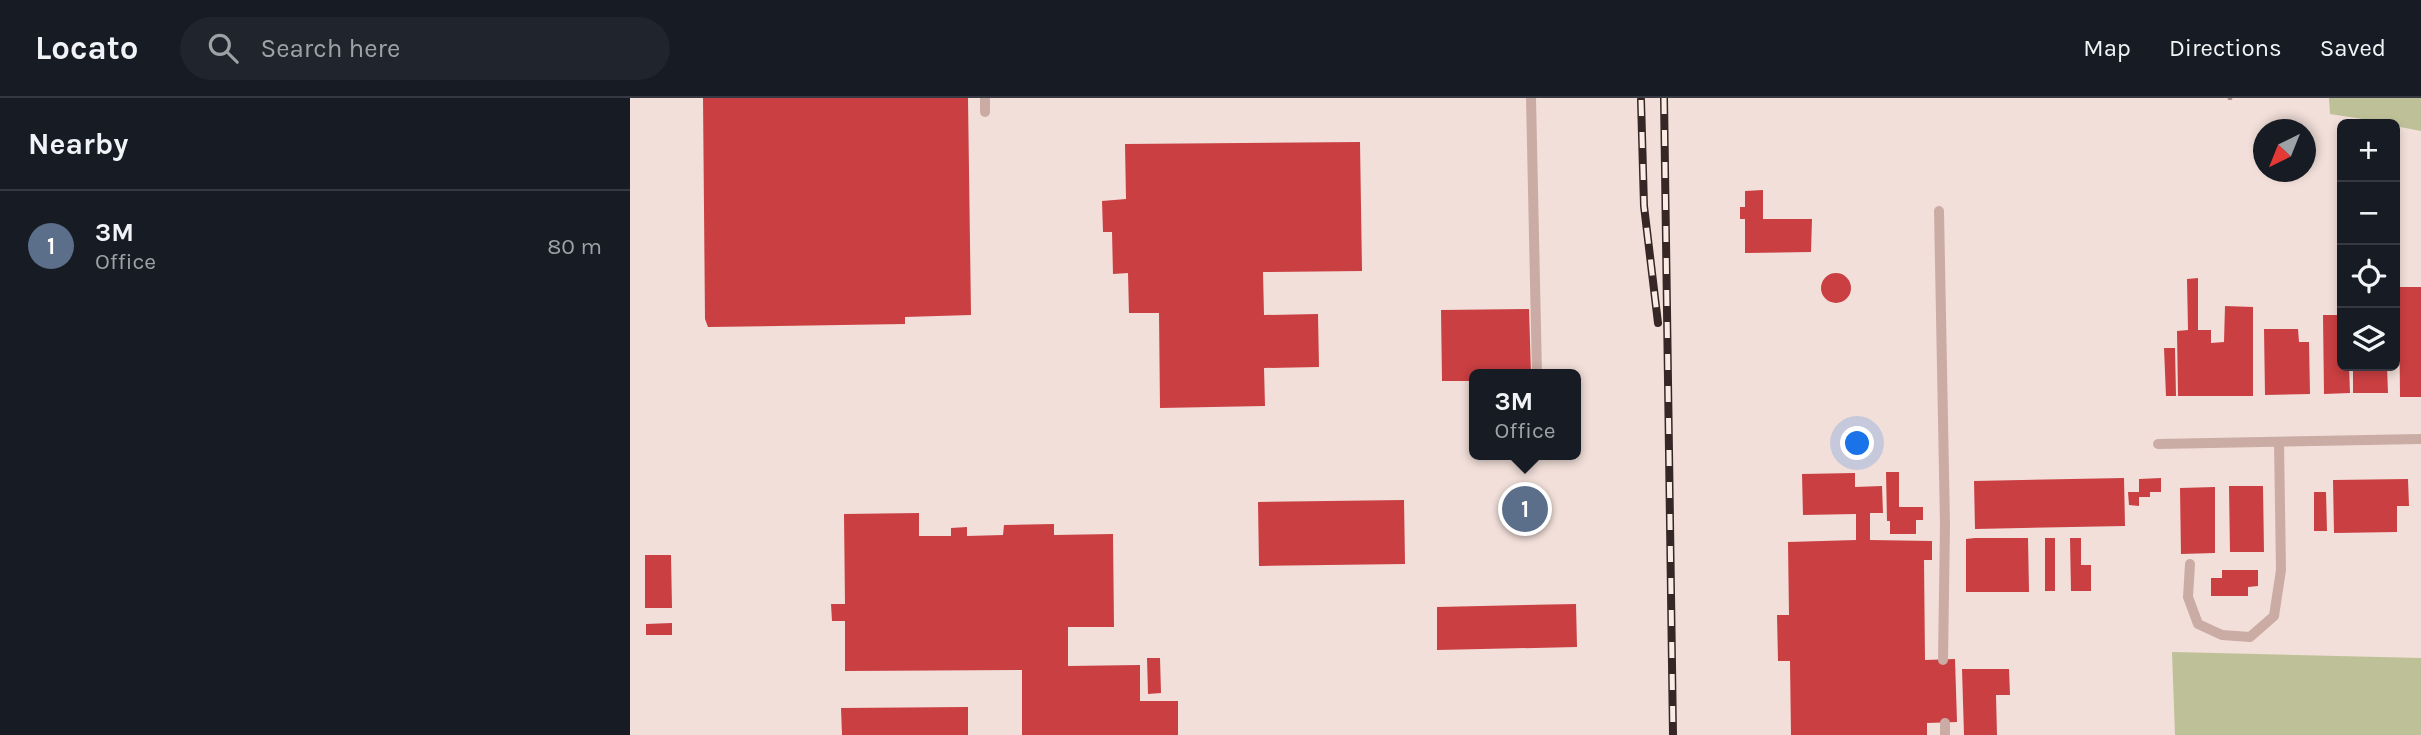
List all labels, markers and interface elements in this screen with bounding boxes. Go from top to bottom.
search box [180,17,670,80]
text: Locato [35,29,138,67]
icon: search [204,29,242,67]
text: Search here [260,33,400,64]
text: Map [2083,34,2131,62]
text: Directions [2169,34,2282,62]
text: Saved [2320,34,2386,62]
north arrow [2253,119,2316,182]
map controls [2337,119,2400,371]
button: + [2337,119,2400,182]
text: Nearby [28,126,128,162]
button: − [2337,182,2400,245]
text: 3M [95,217,134,248]
text: 1 [47,233,55,260]
text: 80 m [547,233,602,260]
button: locate [2337,245,2400,308]
text: Office [95,248,156,275]
button: layers [2337,308,2400,371]
popup [1469,369,1581,460]
text: 3M [1494,386,1533,417]
text: Office [1494,417,1556,444]
your location [1840,426,1874,460]
pin: 1 [1502,483,1548,535]

